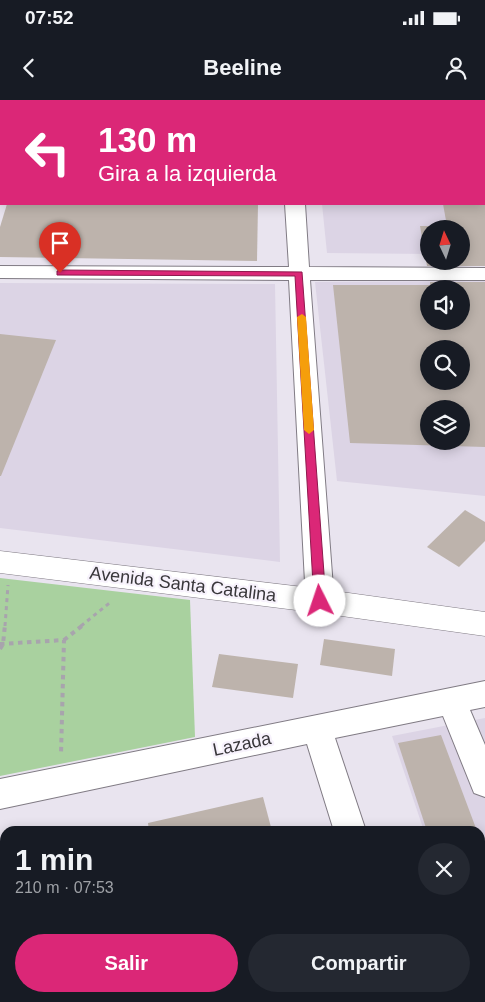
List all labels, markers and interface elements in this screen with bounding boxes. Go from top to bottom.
text: 07:52 [25,7,74,28]
icon: back [15,54,43,82]
icon: person [442,54,470,82]
text: Beeline [203,55,282,80]
icon: left [15,120,80,185]
text: 130 m [98,120,197,159]
text: Gira a la izquierda [98,161,277,186]
north arrow [420,220,470,270]
map controls [420,220,470,450]
pin [39,222,81,273]
icon: arrive [46,229,74,257]
button: sound [420,280,470,330]
button: search [420,340,470,390]
button: layers [420,400,470,450]
street label: Avenida Santa Catalina [89,563,278,605]
position arrow [293,574,345,626]
street label: Lazada [211,728,274,760]
text: 1 min [15,843,93,876]
button: close [418,843,470,895]
text: 210 m · 07:53 [15,879,114,896]
button: Salir [15,934,238,992]
button: Compartir [248,934,470,992]

